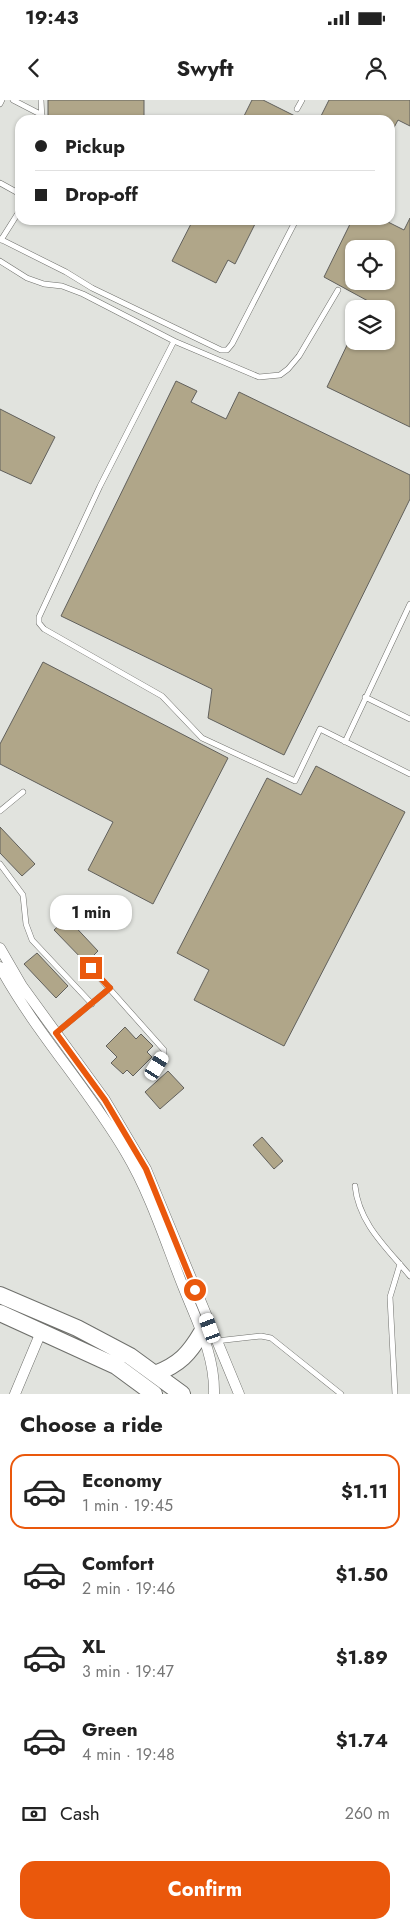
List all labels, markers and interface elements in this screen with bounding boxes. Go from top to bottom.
text: 19:43 [25,4,79,31]
text: Swyft [176,52,234,84]
icon: back [20,54,48,82]
icon: person [362,54,390,82]
text: Pickup [65,133,125,160]
text: Drop-off [65,181,138,208]
map controls [345,240,395,350]
button: locate [345,240,395,290]
button: layers [345,300,395,350]
callout: 1 min [50,896,132,930]
text: 1 min [71,901,111,924]
route end [80,957,102,979]
car [142,1049,171,1083]
route start [184,1279,206,1301]
car [197,1311,222,1345]
text: Choose a ride [20,1408,163,1440]
text: Economy [82,1467,162,1494]
icon: car [22,1469,67,1514]
text: $1.11 [341,1478,388,1505]
text: 1 min · 19:45 [82,1494,173,1517]
text: Comfort [82,1550,154,1577]
icon: car [22,1552,67,1597]
text: $1.50 [336,1561,388,1588]
text: 2 min · 19:46 [82,1577,175,1600]
text: XL [82,1633,105,1660]
icon: car [22,1635,67,1680]
text: $1.89 [336,1644,388,1671]
text: 3 min · 19:47 [82,1660,174,1683]
text: Green [82,1716,138,1743]
icon: car [22,1718,67,1763]
text: $1.74 [336,1727,388,1754]
text: 4 min · 19:48 [82,1743,175,1766]
icon: cash [20,1800,48,1828]
text: Cash [60,1800,100,1827]
text: 260 m [345,1802,390,1825]
button: Confirm [20,1861,390,1919]

